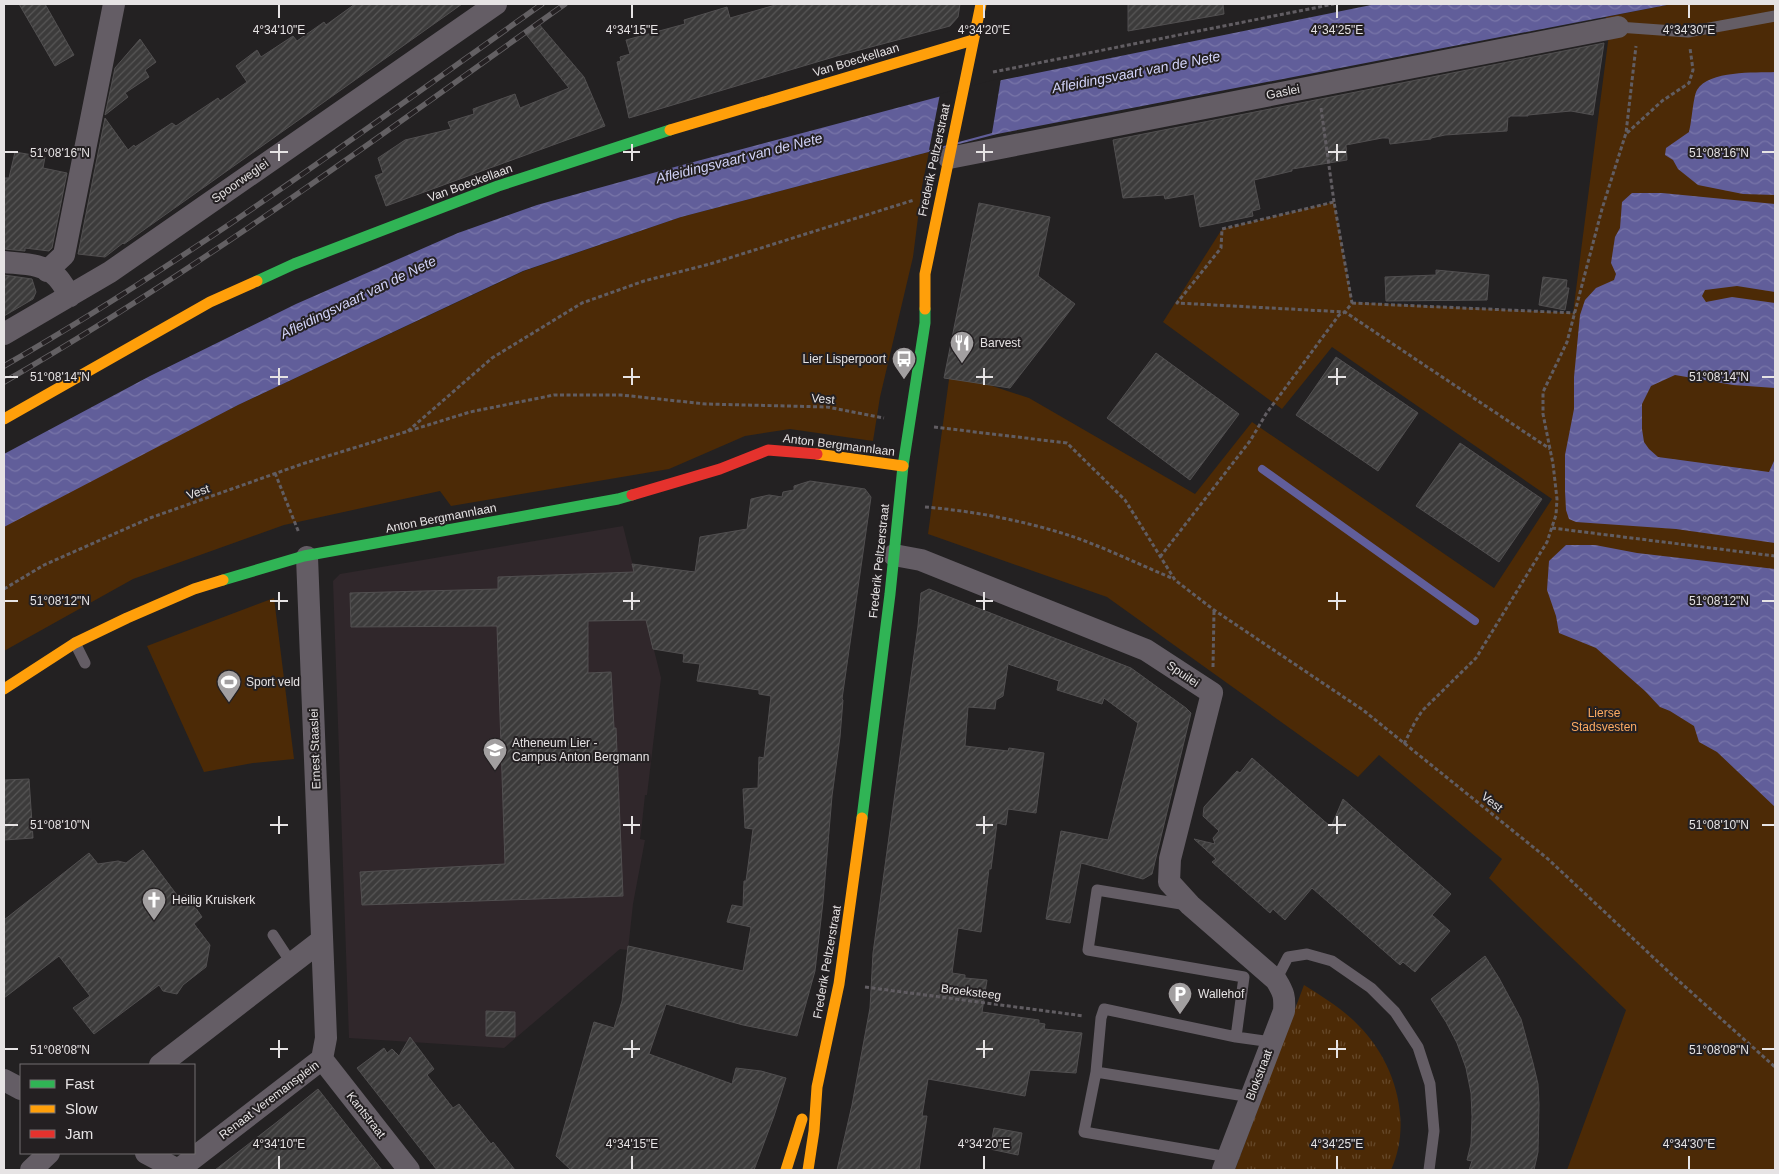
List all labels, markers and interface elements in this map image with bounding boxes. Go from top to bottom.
text: 4°34'10"E [253,23,305,37]
text: 4°34'15"E [606,23,658,37]
text: 4°34'20"E [958,23,1010,37]
text: 4°34'25"E [1311,23,1363,37]
text: 4°34'30"E [1663,23,1715,37]
street label: Van Boeckellaan [811,40,901,80]
water label: Afleidingsvaart van de Nete [1049,48,1222,96]
street label: Gaslei [1265,82,1301,102]
street label: Frederik Peltzerstraat [915,102,953,218]
water label: Afleidingsvaart van de Nete [653,129,824,187]
text: 51°08'16"N [30,146,90,160]
text: 51°08'16"N [1689,146,1749,160]
street label: Spoorweglei [209,156,271,206]
street label: Van Boeckellaan [426,161,514,205]
water label: Afleidingsvaart van de Nete [277,252,439,342]
restaurant icon: Barvest [949,330,975,364]
place label: Barvest [980,336,1021,350]
bus stop icon: Lier Lisperpoort [891,346,917,380]
place label: Lier Lisperpoort [803,352,887,366]
text: 51°08'14"N [30,370,90,384]
text: 51°08'14"N [1689,370,1749,384]
street label: Vest [811,391,836,407]
street label: Anton Bergmannlaan [782,431,896,459]
street label: Vest [185,481,212,503]
street label: Anton Bergmannlaan [384,500,498,536]
street label: Frederik Peltzerstraat [866,503,892,619]
text: 51°08'12"N [30,594,90,608]
text: 51°08'12"N [1689,594,1749,608]
street label: Spuilei [1164,658,1202,690]
sports icon: Sport veld [216,669,242,703]
place label: Sport veld [246,675,300,689]
park label: Lierse Stadsvesten [1571,706,1637,734]
street label: Ernest Staaslei [307,708,323,790]
place label: Atheneum Lier - Campus Anton Bergmann [512,736,649,764]
school or university icon: Atheneum Lier - Campus Anton Bergmann [482,737,508,771]
street label: Vest [1479,789,1506,815]
text: 51°08'10"N [30,818,90,832]
text: 51°08'10"N [1689,818,1749,832]
church icon: Heilig Kruiskerk [141,887,167,921]
place label: Heilig Kruiskerk [172,893,256,907]
street label: Frederik Peltzerstraat [810,904,844,1020]
street label: Broeksteeg [940,981,1002,1003]
parking icon: Wallehof [1167,981,1193,1015]
place label: Wallehof [1198,987,1245,1001]
text: 51°08'08"N [30,1043,90,1057]
text: 51°08'08"N [1689,1043,1749,1057]
street label: Blokstraat [1243,1047,1275,1102]
street label: Renaat Veremansplein [216,1058,322,1142]
legend [20,1064,195,1154]
text: Fast [65,1075,95,1092]
street label: Kantstraat [344,1089,389,1141]
text: Slow [65,1100,98,1117]
text: Jam [65,1125,93,1142]
text: 4°34'10"E [253,1137,305,1151]
text: 4°34'15"E [606,1137,658,1151]
text: 4°34'20"E [958,1137,1010,1151]
text: 4°34'25"E [1311,1137,1363,1151]
text: 4°34'30"E [1663,1137,1715,1151]

